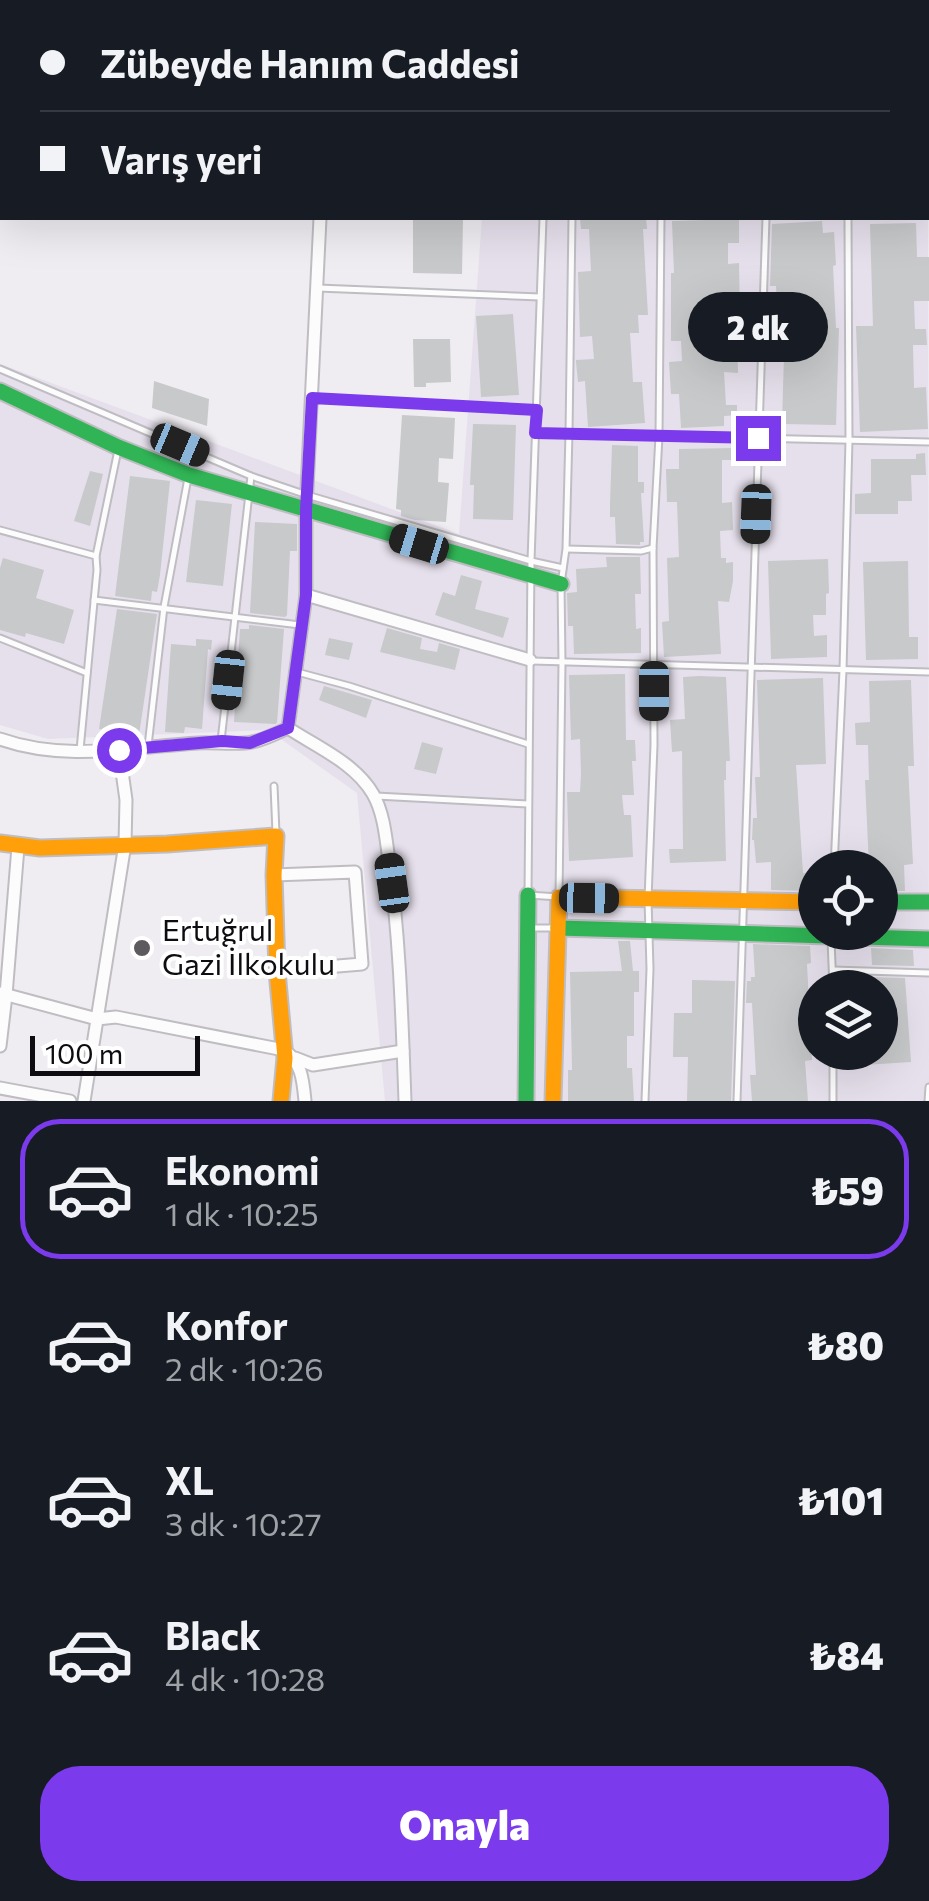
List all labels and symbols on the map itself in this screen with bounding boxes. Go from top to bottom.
callout: 2 dk [688,293,828,363]
route end [736,416,781,461]
car [147,419,213,471]
car [740,483,772,545]
car [386,521,452,567]
car [210,649,246,711]
car [639,661,669,721]
route start [97,728,142,773]
car [373,851,411,915]
car [559,882,619,914]
place label: Ertuğrul Gazi İlkokulu [162,910,335,981]
marker: Ertuğrul Gazi İlkokulu [131,937,153,959]
scale bar [30,1031,200,1076]

